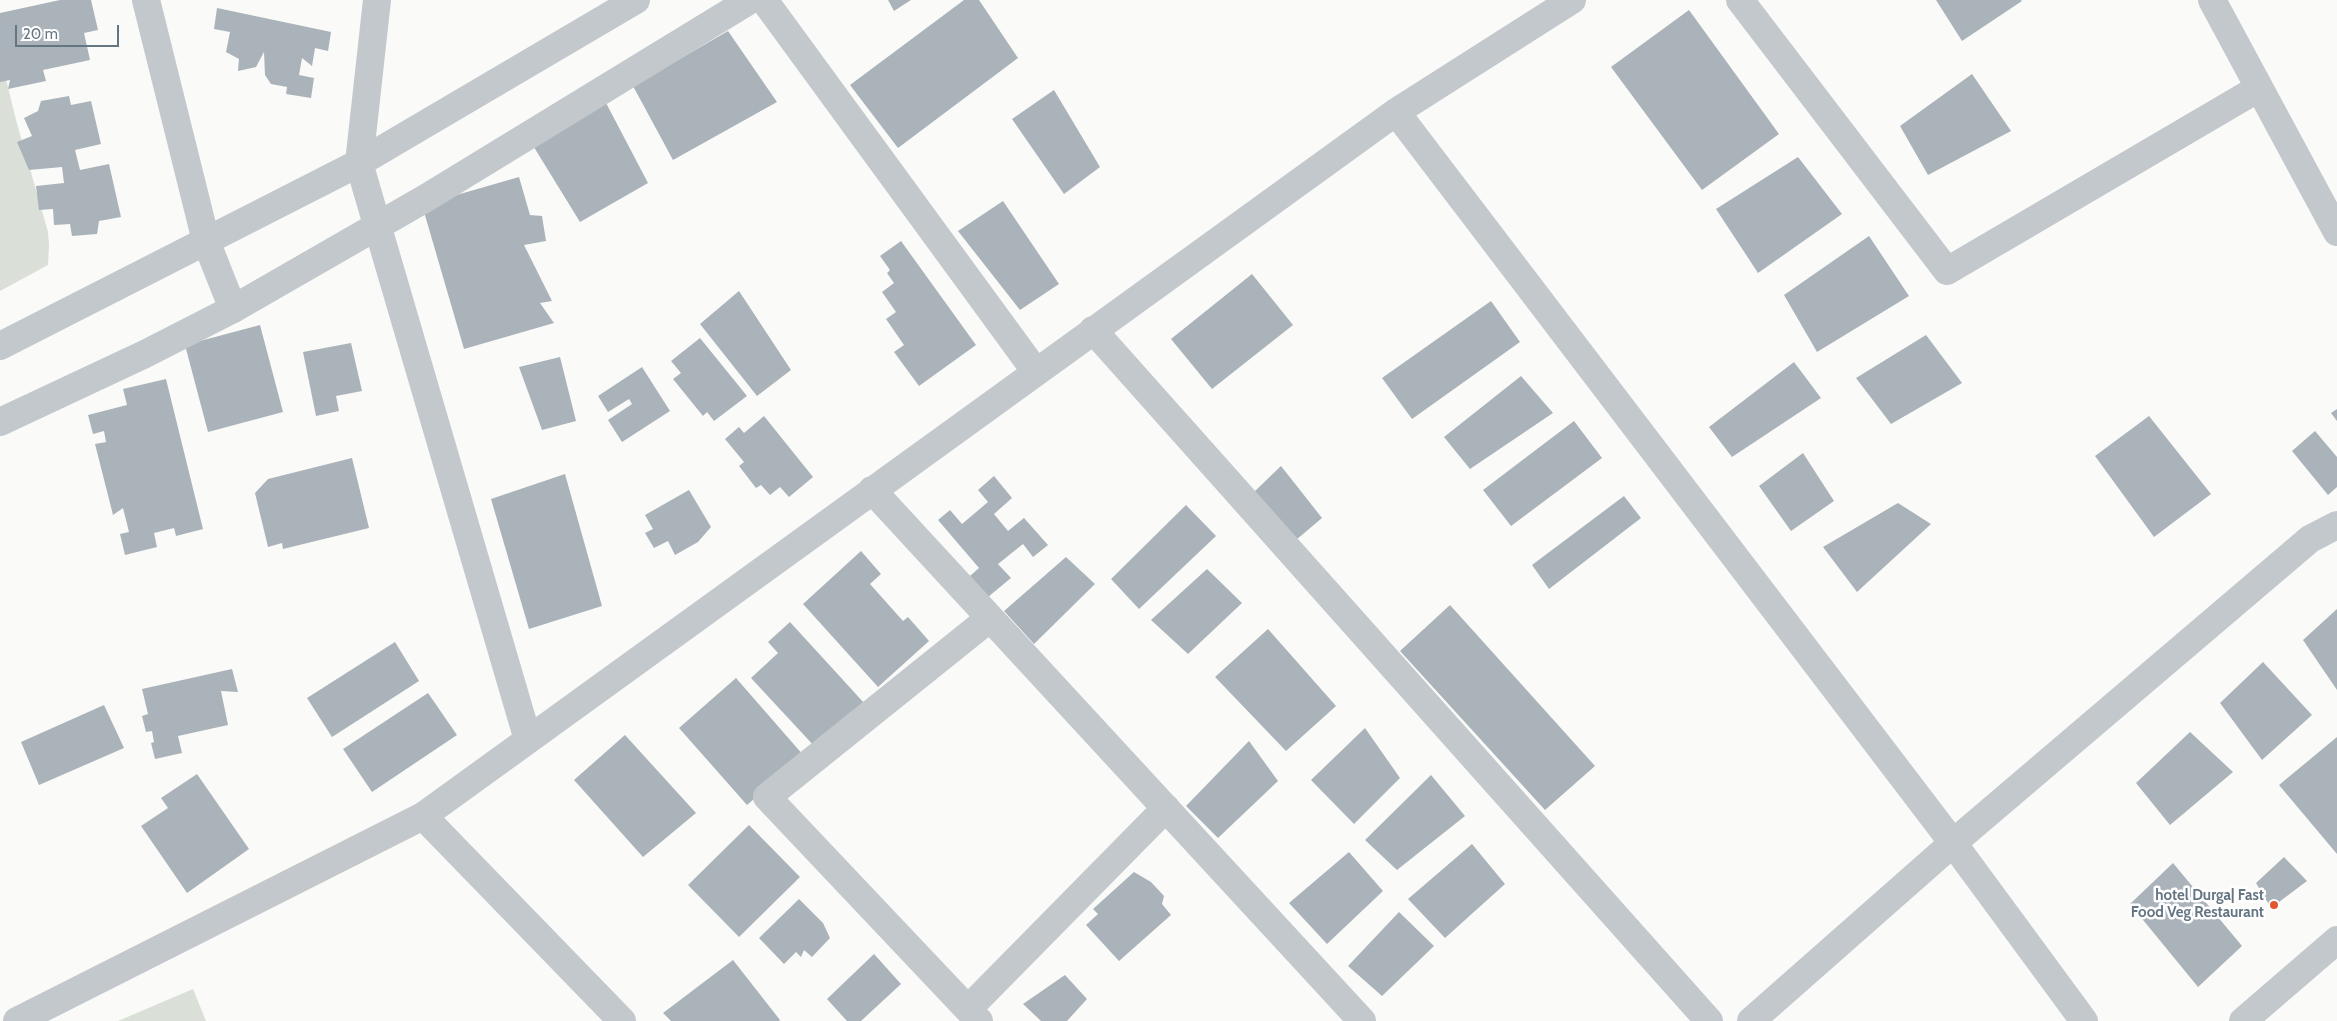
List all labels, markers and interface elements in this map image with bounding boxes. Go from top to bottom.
scale bar [18,15,121,47]
text: 20 m [23,25,58,43]
place label: hotel Durga| Fast Food Veg Restaurant [2131,887,2264,922]
marker: hotel Durga| Fast Food Veg Restaurant [2268,899,2280,911]

